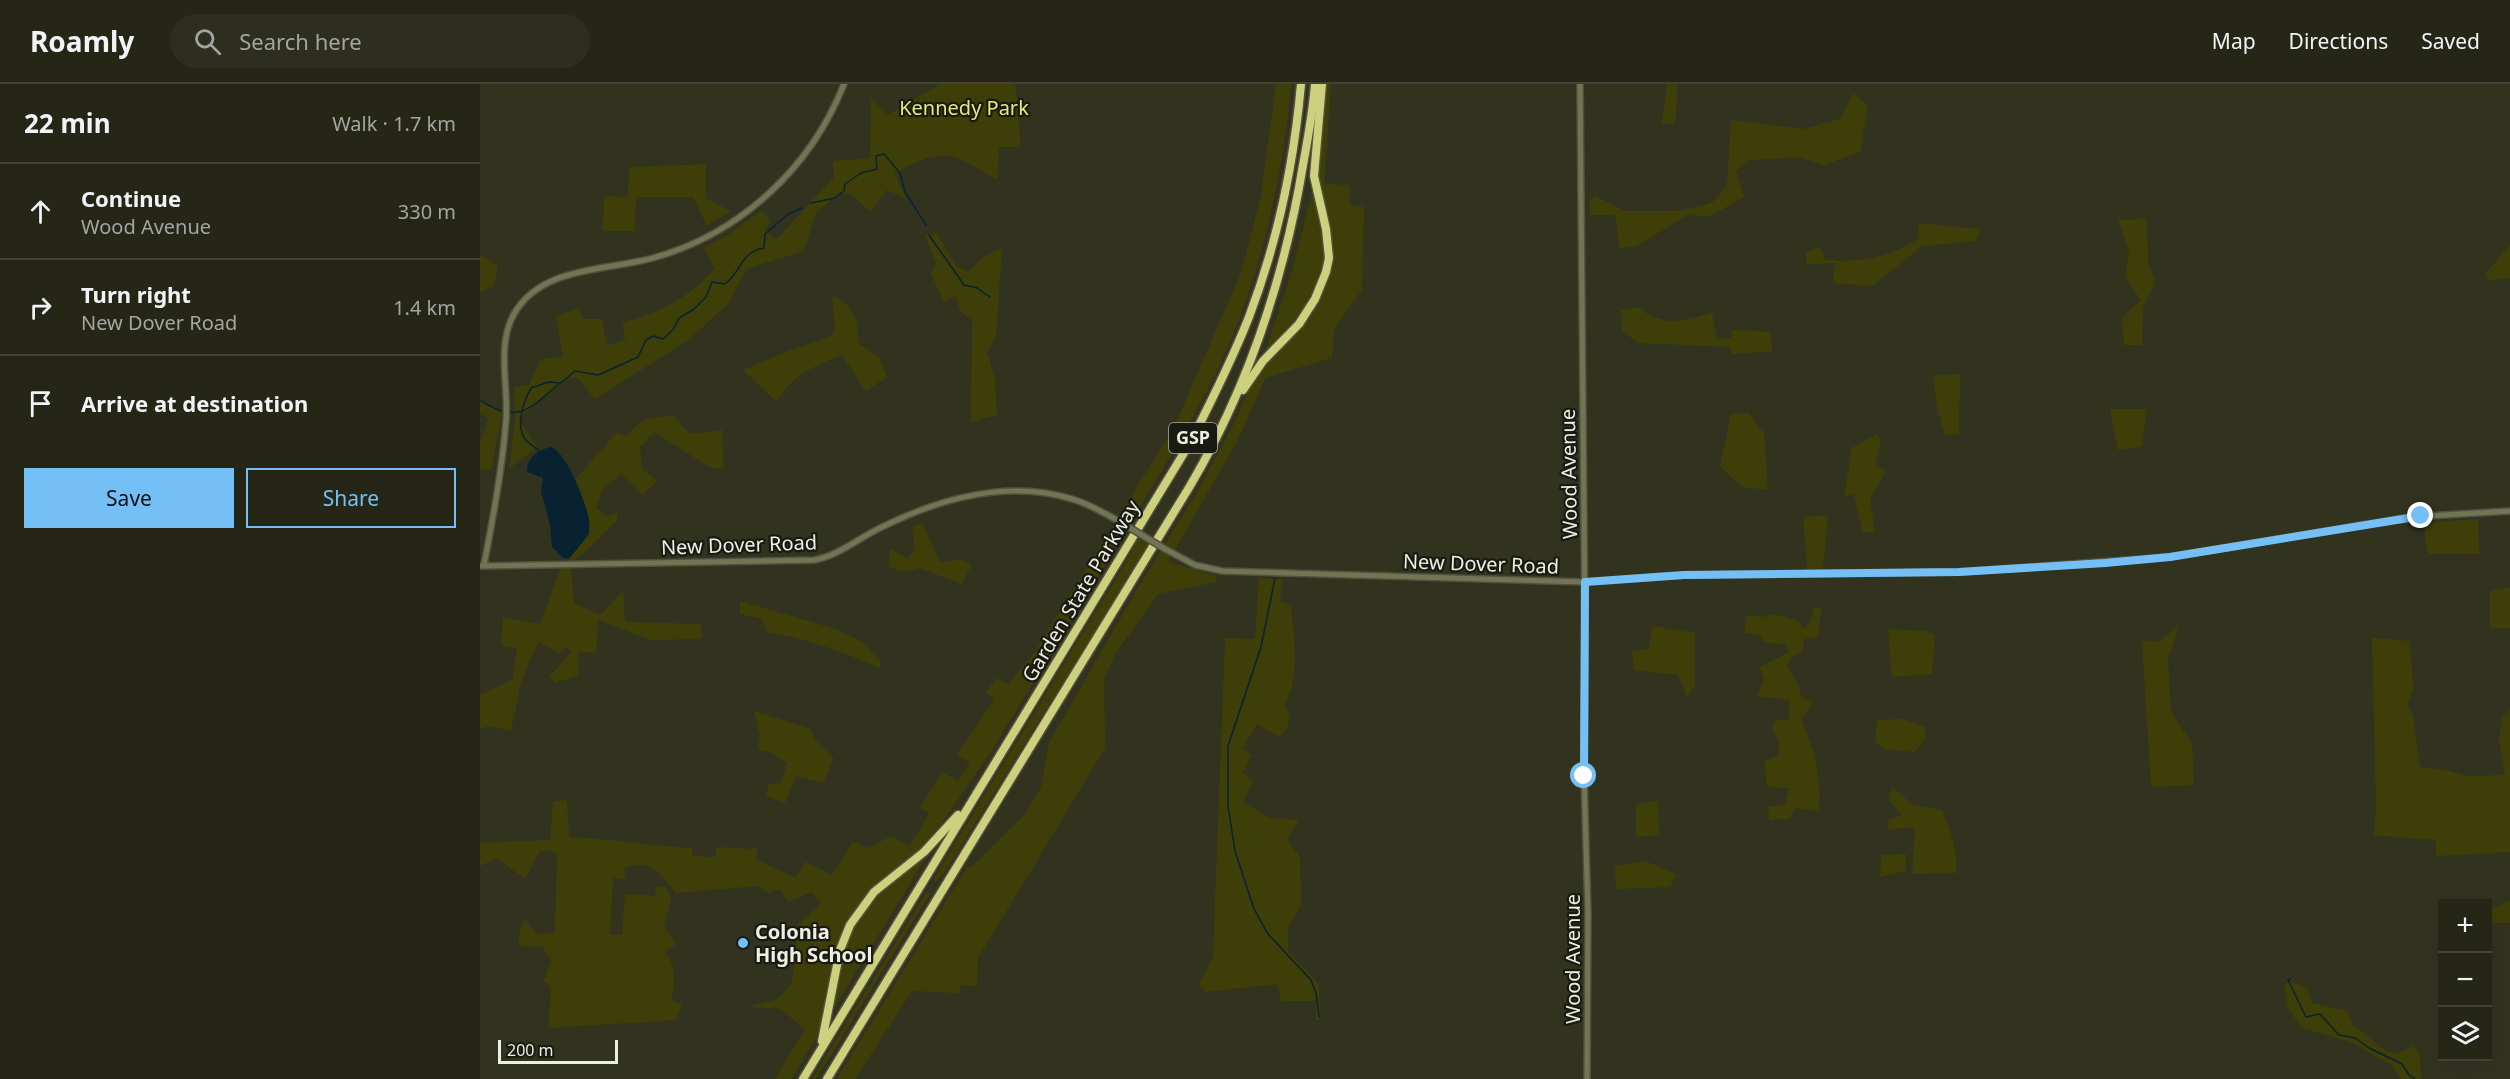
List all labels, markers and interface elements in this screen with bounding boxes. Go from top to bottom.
search box [170,14,590,68]
text: Roamly [30,22,134,60]
icon: search [191,25,224,58]
text: Search here [239,26,362,56]
text: Map [2212,27,2256,55]
text: Directions [2289,27,2388,55]
text: Saved [2421,27,2480,55]
park label: Kennedy Park [899,94,1029,121]
text: 22 min [24,105,111,141]
text: Walk · 1.7 km [332,110,456,137]
text: Continue [81,183,181,213]
icon: ahead [24,195,57,228]
text: 330 m [398,198,456,225]
text: Wood Avenue [81,213,211,240]
text: Turn right [81,279,191,309]
icon: right [24,291,57,324]
text: 1.4 km [393,294,456,321]
text: New Dover Road [81,309,237,336]
icon: arrive [24,387,57,420]
text: Arrive at destination [81,388,308,418]
street label: Wood Avenue [1554,409,1583,539]
road number: GSP [1169,423,1217,453]
button: Save [24,468,234,528]
button: Share [246,468,456,528]
street label: Garden State Parkway [1016,494,1146,687]
route end [2407,502,2433,528]
street label: New Dover Road [660,528,818,561]
street label: New Dover Road [1402,547,1560,580]
route start [1570,762,1596,788]
street label: Wood Avenue [1559,894,1586,1024]
map controls [2438,899,2492,1061]
button: + [2438,899,2492,953]
place label: Colonia High School [755,918,872,968]
marker: Colonia High School [736,936,750,950]
button: − [2438,953,2492,1007]
button: layers [2438,1007,2492,1061]
scale bar [498,1037,618,1064]
text: 200 m [507,1039,554,1061]

